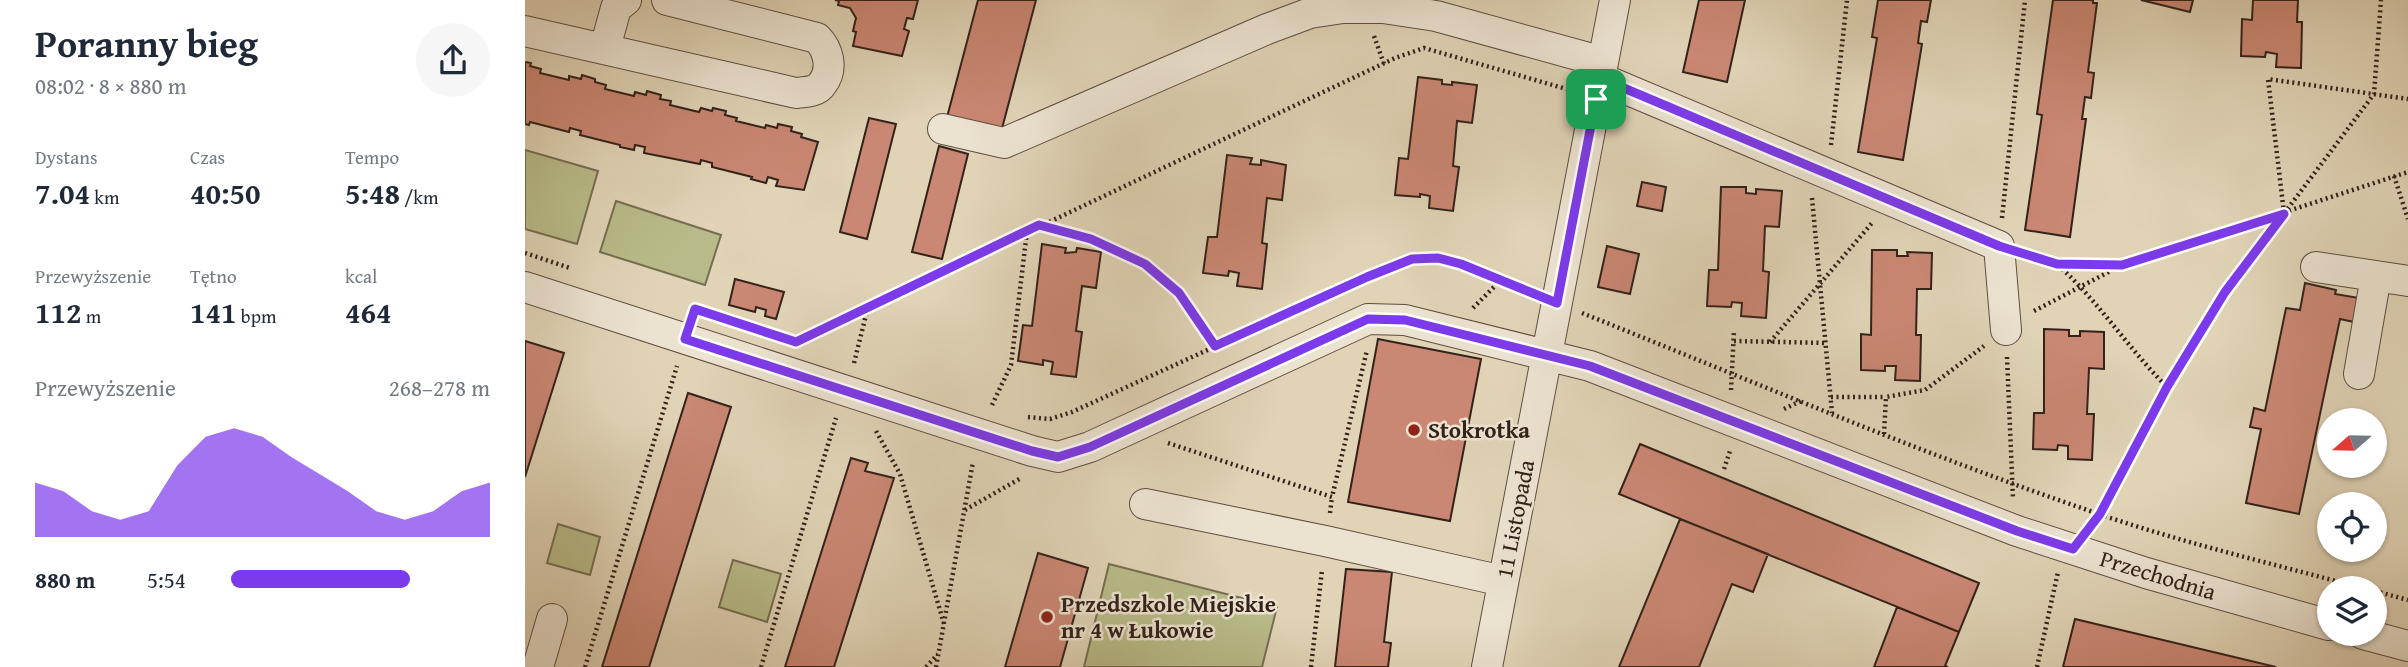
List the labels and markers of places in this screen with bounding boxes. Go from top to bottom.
pin [1566,69,1626,129]
place label: Stokrotka [1428,413,1530,446]
marker: Stokrotka [1406,422,1422,438]
place label: Przedszkole Miejskie nr 4 w Łukowie [1061,587,1276,646]
marker: Przedszkole Miejskie nr 4 w Łukowie [1039,609,1055,625]

